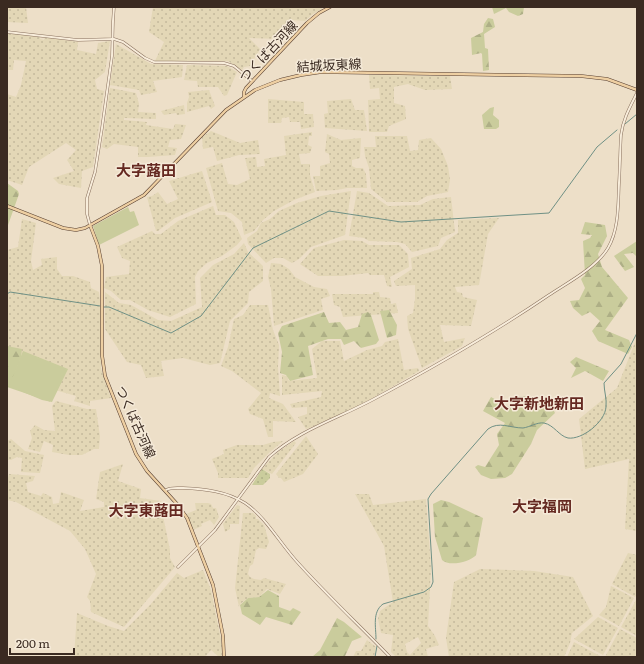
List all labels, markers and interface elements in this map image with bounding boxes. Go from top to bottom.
street label: つくば古河線 [234,16,301,86]
street label: 結城坂東線 [296,53,362,76]
district label: 大字蕗田 [116,158,176,181]
street label: つくば古河線 [112,382,161,461]
district label: 大字新地新田 [494,391,584,414]
district label: 大字福岡 [512,494,572,517]
district label: 大字東蕗田 [108,498,184,521]
scale bar [10,630,74,656]
text: 200 m [16,634,50,652]

